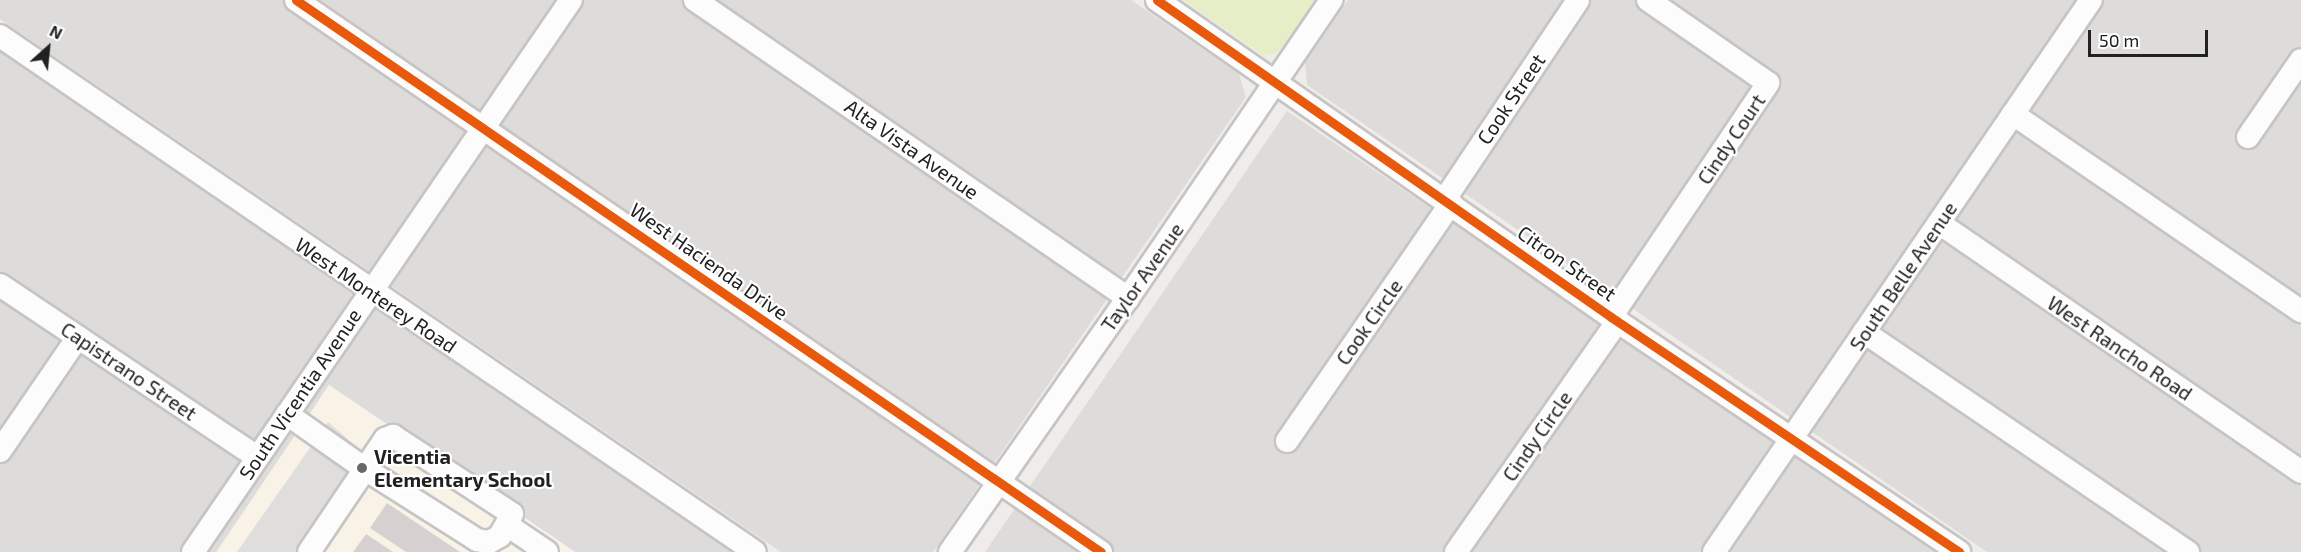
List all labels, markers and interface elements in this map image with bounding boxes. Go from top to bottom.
north arrow [18,18,78,78]
scale bar [2091,18,2211,56]
text: N [47,20,66,43]
text: 50 m [2099,29,2139,51]
street label: Cook Street [1472,49,1550,149]
street label: Cindy Court [1692,89,1770,189]
street label: Alta Vista Avenue [840,94,984,204]
street label: West Hacienda Drive [625,197,793,325]
street label: South Belle Avenue [1844,197,1962,355]
street label: Taylor Avenue [1095,218,1189,336]
street label: Citron Street [1513,220,1621,306]
street label: West Monterey Road [291,232,461,358]
street label: Cook Circle [1331,274,1407,370]
street label: West Rancho Road [2043,291,2197,405]
street label: South Vicentia Avenue [234,304,366,484]
street label: Capistrano Street [56,317,202,425]
street label: Cindy Circle [1497,386,1577,486]
place label: Vicentia Elementary School [374,444,552,491]
marker: Vicentia Elementary School [355,461,369,475]

